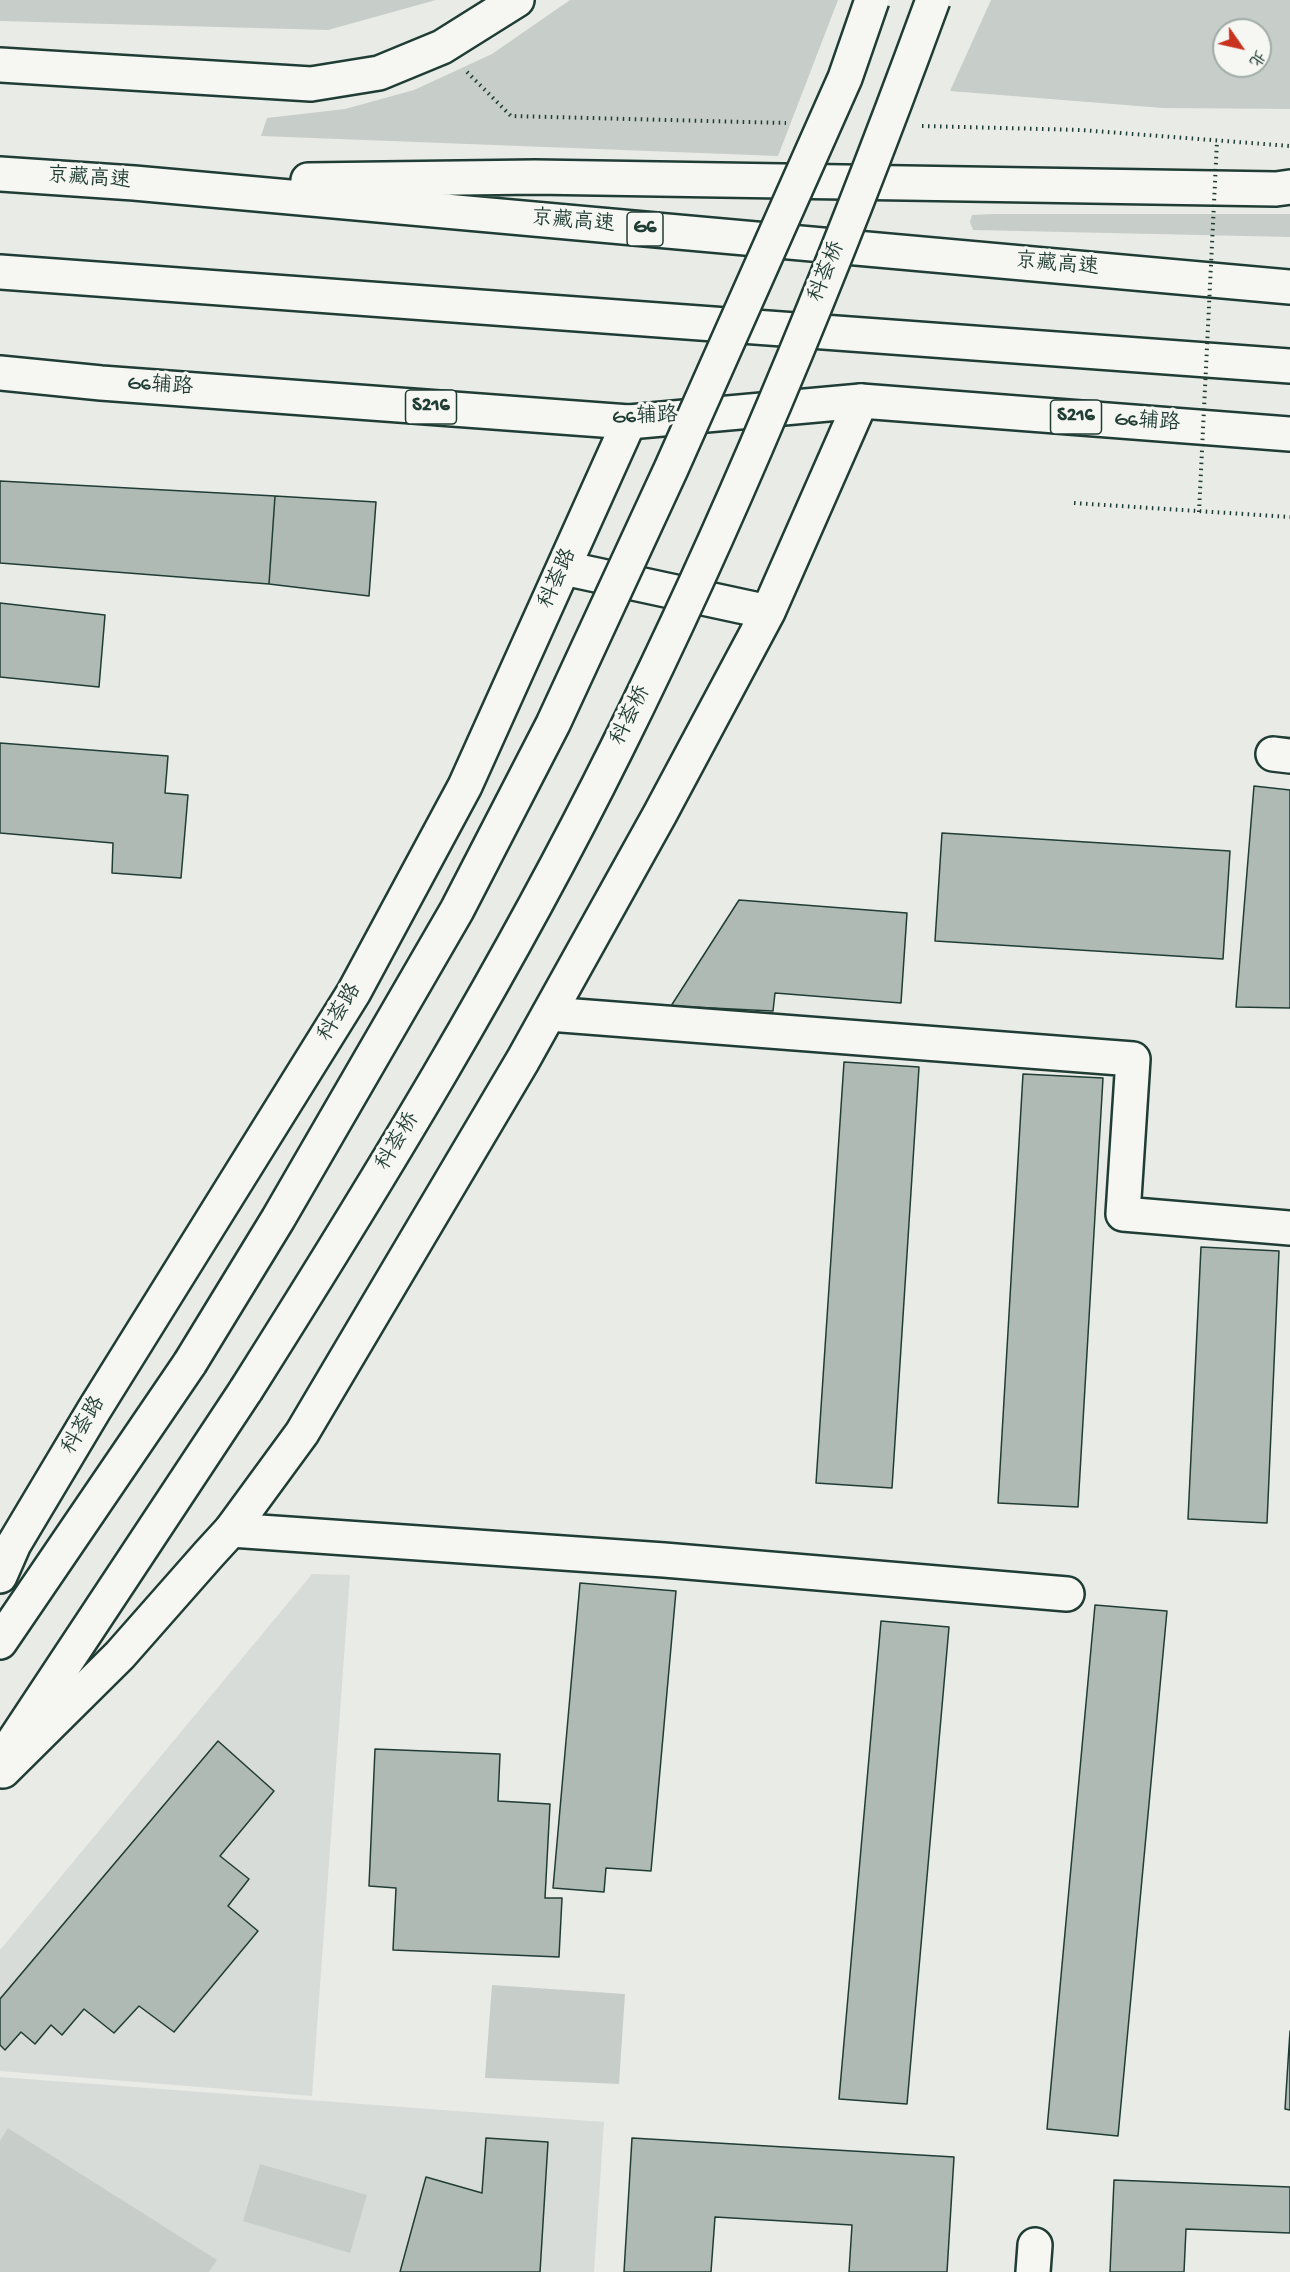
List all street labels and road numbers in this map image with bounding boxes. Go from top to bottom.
street label: 京藏高速 [46,165,132,195]
street label: 京藏高速 [530,207,616,239]
road number: G6 [627,212,663,246]
street label: 科荟桥 [805,238,851,306]
street label: 京藏高速 [1014,250,1100,282]
street label: G6辅路 [126,372,194,402]
road number: S216 [406,390,456,424]
road number: S216 [1050,400,1102,434]
street label: G6辅路 [612,404,678,432]
street label: G6辅路 [1113,408,1181,438]
street label: 科荟路 [535,545,583,613]
street label: 科荟桥 [607,682,657,750]
street label: 科荟路 [314,980,368,1046]
street label: 科荟桥 [372,1109,426,1175]
street label: 科荟路 [58,1393,112,1459]

